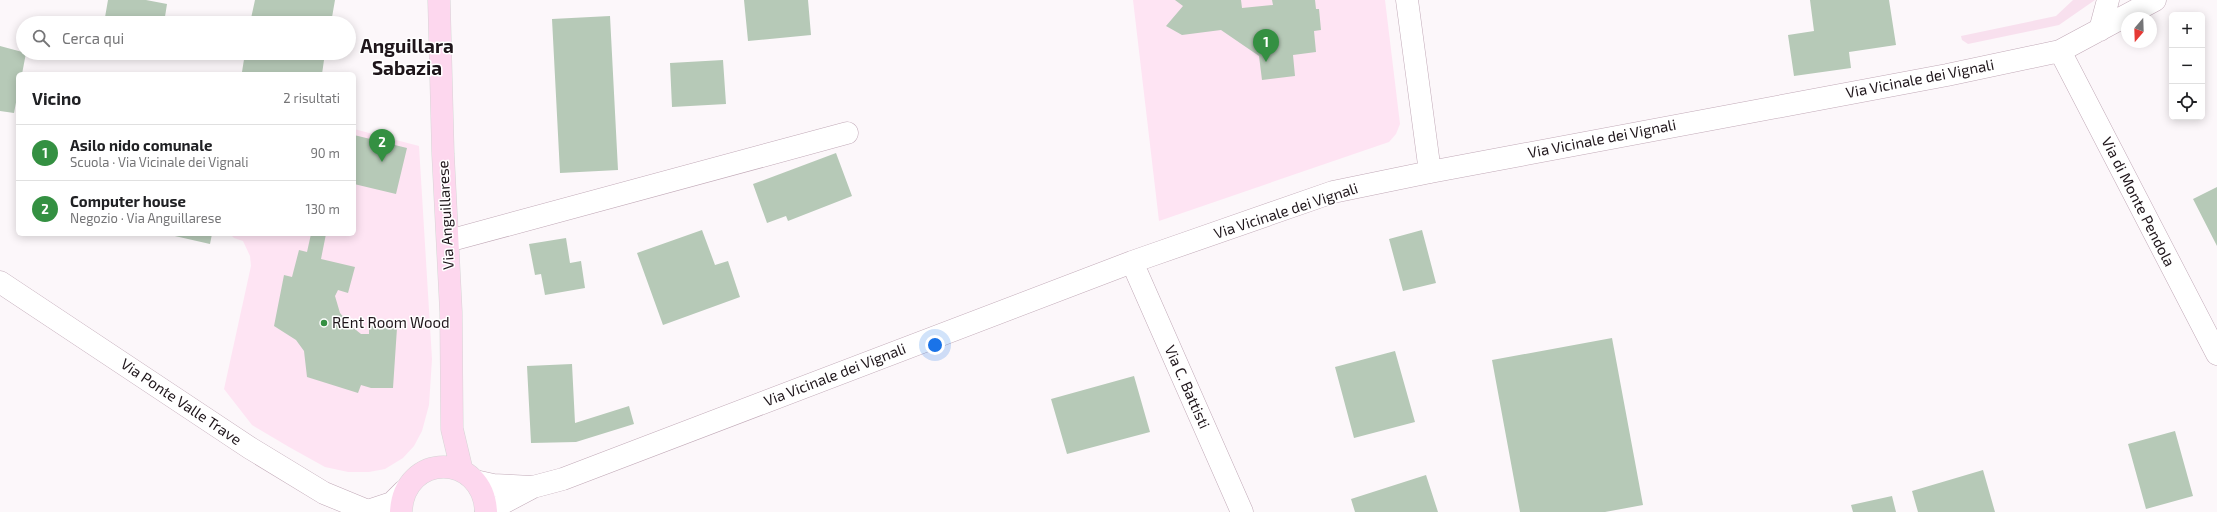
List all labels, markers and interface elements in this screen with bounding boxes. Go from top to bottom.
north arrow [2121,12,2157,48]
map controls [2169,12,2205,120]
button: + [2169,12,2205,48]
search box [16,16,356,60]
icon: search [30,27,52,49]
text: Cerca qui [62,29,124,47]
pin: 1 [1253,29,1279,62]
district label: Anguillara Sabazia [360,34,454,79]
button: − [2169,48,2205,84]
street label: Via Vicinale dei Vignali [1844,55,1995,101]
button: locate [2169,84,2205,120]
text: Vicino [32,88,81,108]
text: 2 risultati [283,90,340,106]
street label: Via Vicinale dei Vignali [1526,115,1677,161]
pin: 2 [369,129,395,162]
street label: Via di Monte Pendola [2098,134,2179,269]
text: Asilo nido comunale [70,136,213,154]
text: 1 [42,145,48,161]
text: 90 m [310,145,340,161]
text: Scuola · Via Vicinale dei Vignali [70,154,248,170]
street label: Via Anguillarese [433,160,457,270]
street label: Via Vicinale dei Vignali [1211,178,1360,242]
text: Computer house [70,192,186,210]
text: 2 [41,201,49,217]
text: 130 m [305,201,340,217]
text: Negozio · Via Anguillarese [70,210,221,226]
place label: REnt Room Wood [332,313,450,331]
marker: REnt Room Wood [319,318,329,328]
your location [925,335,945,355]
street label: Via Vicinale dei Vignali [761,339,908,409]
street label: Via C. Battisti [1161,342,1214,431]
street label: Via Ponte Valle Trave [118,354,245,448]

